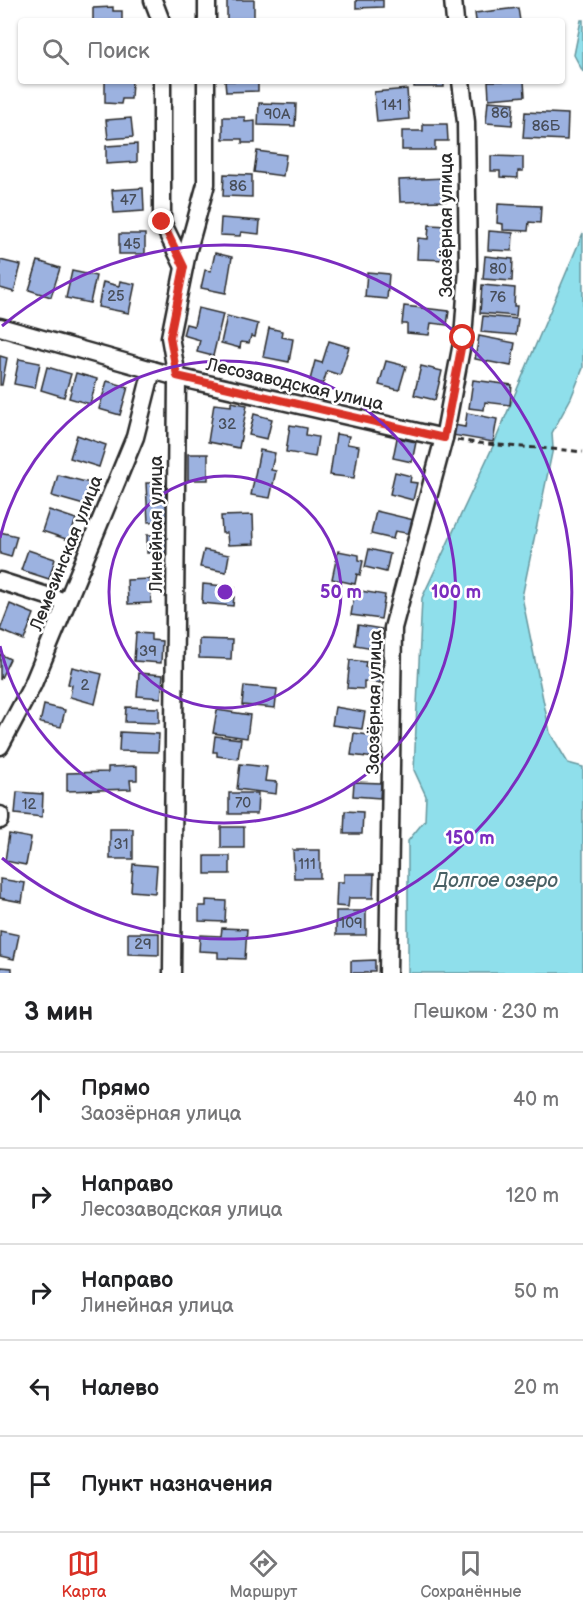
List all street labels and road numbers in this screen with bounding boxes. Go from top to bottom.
street label: Заозёрная улица [436,152,457,297]
street label: Лесозаводская улица [203,354,386,415]
street label: Линейная улица [146,455,167,594]
street label: Лемезинская улица [25,472,107,635]
street label: Заозёрная улица [363,629,386,774]

